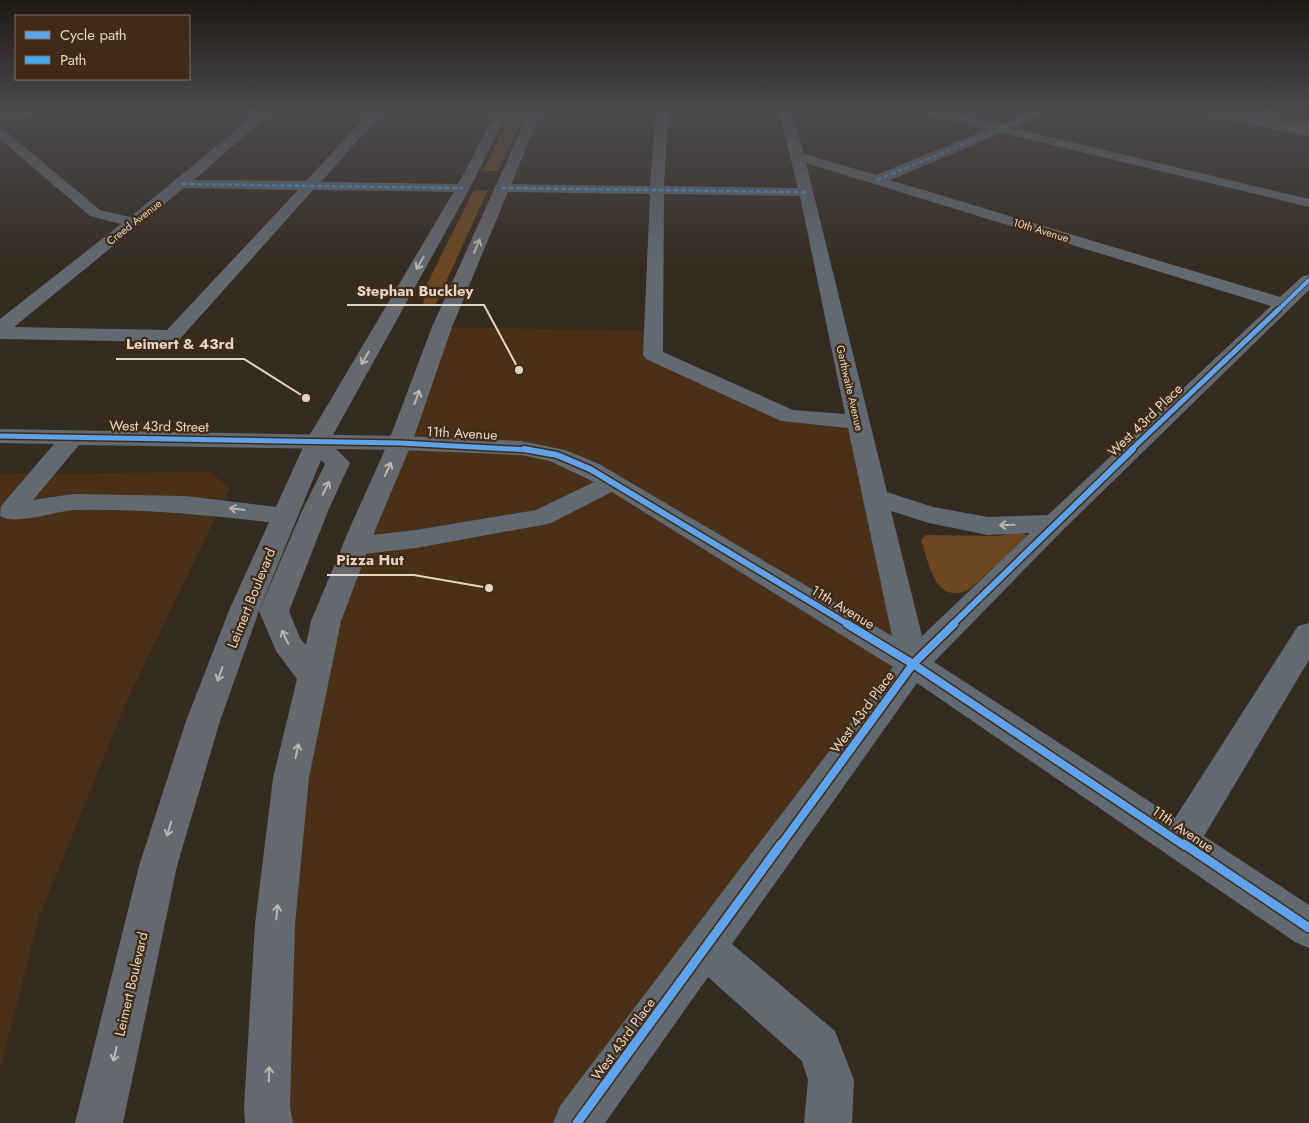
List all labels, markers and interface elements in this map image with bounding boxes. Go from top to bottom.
legend [15,15,190,80]
text: Cycle path [60,24,127,46]
text: Path [60,49,86,71]
street label: Creed Avenue [103,195,165,249]
street label: 10th Avenue [1011,214,1071,246]
one-way arrow [472,239,482,254]
one-way arrow [415,255,425,270]
callout: Stephan Buckley [347,275,484,305]
text: Stephan Buckley [357,280,473,302]
callout: Leimert & 43rd [116,329,244,359]
text: Leimert & 43rd [126,333,234,355]
street label: Garthwaite Avenue [832,344,868,433]
one-way arrow [360,350,370,364]
street label: West 43rd Place [1103,379,1187,461]
one-way arrow [413,390,422,405]
street label: West 43rd Street [109,415,209,437]
street label: 11th Avenue [426,421,498,445]
one-way arrow [384,462,394,477]
one-way arrow [322,481,331,496]
one-way arrow [229,504,245,514]
one-way arrow [999,520,1015,530]
street label: Leimert Boulevard [222,545,280,651]
callout: Pizza Hut [327,545,414,575]
text: Pizza Hut [336,549,404,571]
street label: 11th Avenue [807,580,879,634]
one-way arrow [280,630,290,645]
one-way arrow [215,666,224,681]
street label: West 43rd Place [825,667,899,757]
one-way arrow [293,743,302,759]
street label: 11th Avenue [1148,801,1218,857]
one-way arrow [164,820,174,836]
one-way arrow [272,904,282,920]
street label: Leimert Boulevard [109,930,153,1038]
street label: West 43rd Place [586,994,660,1084]
one-way arrow [110,1046,119,1062]
one-way arrow [264,1067,273,1083]

